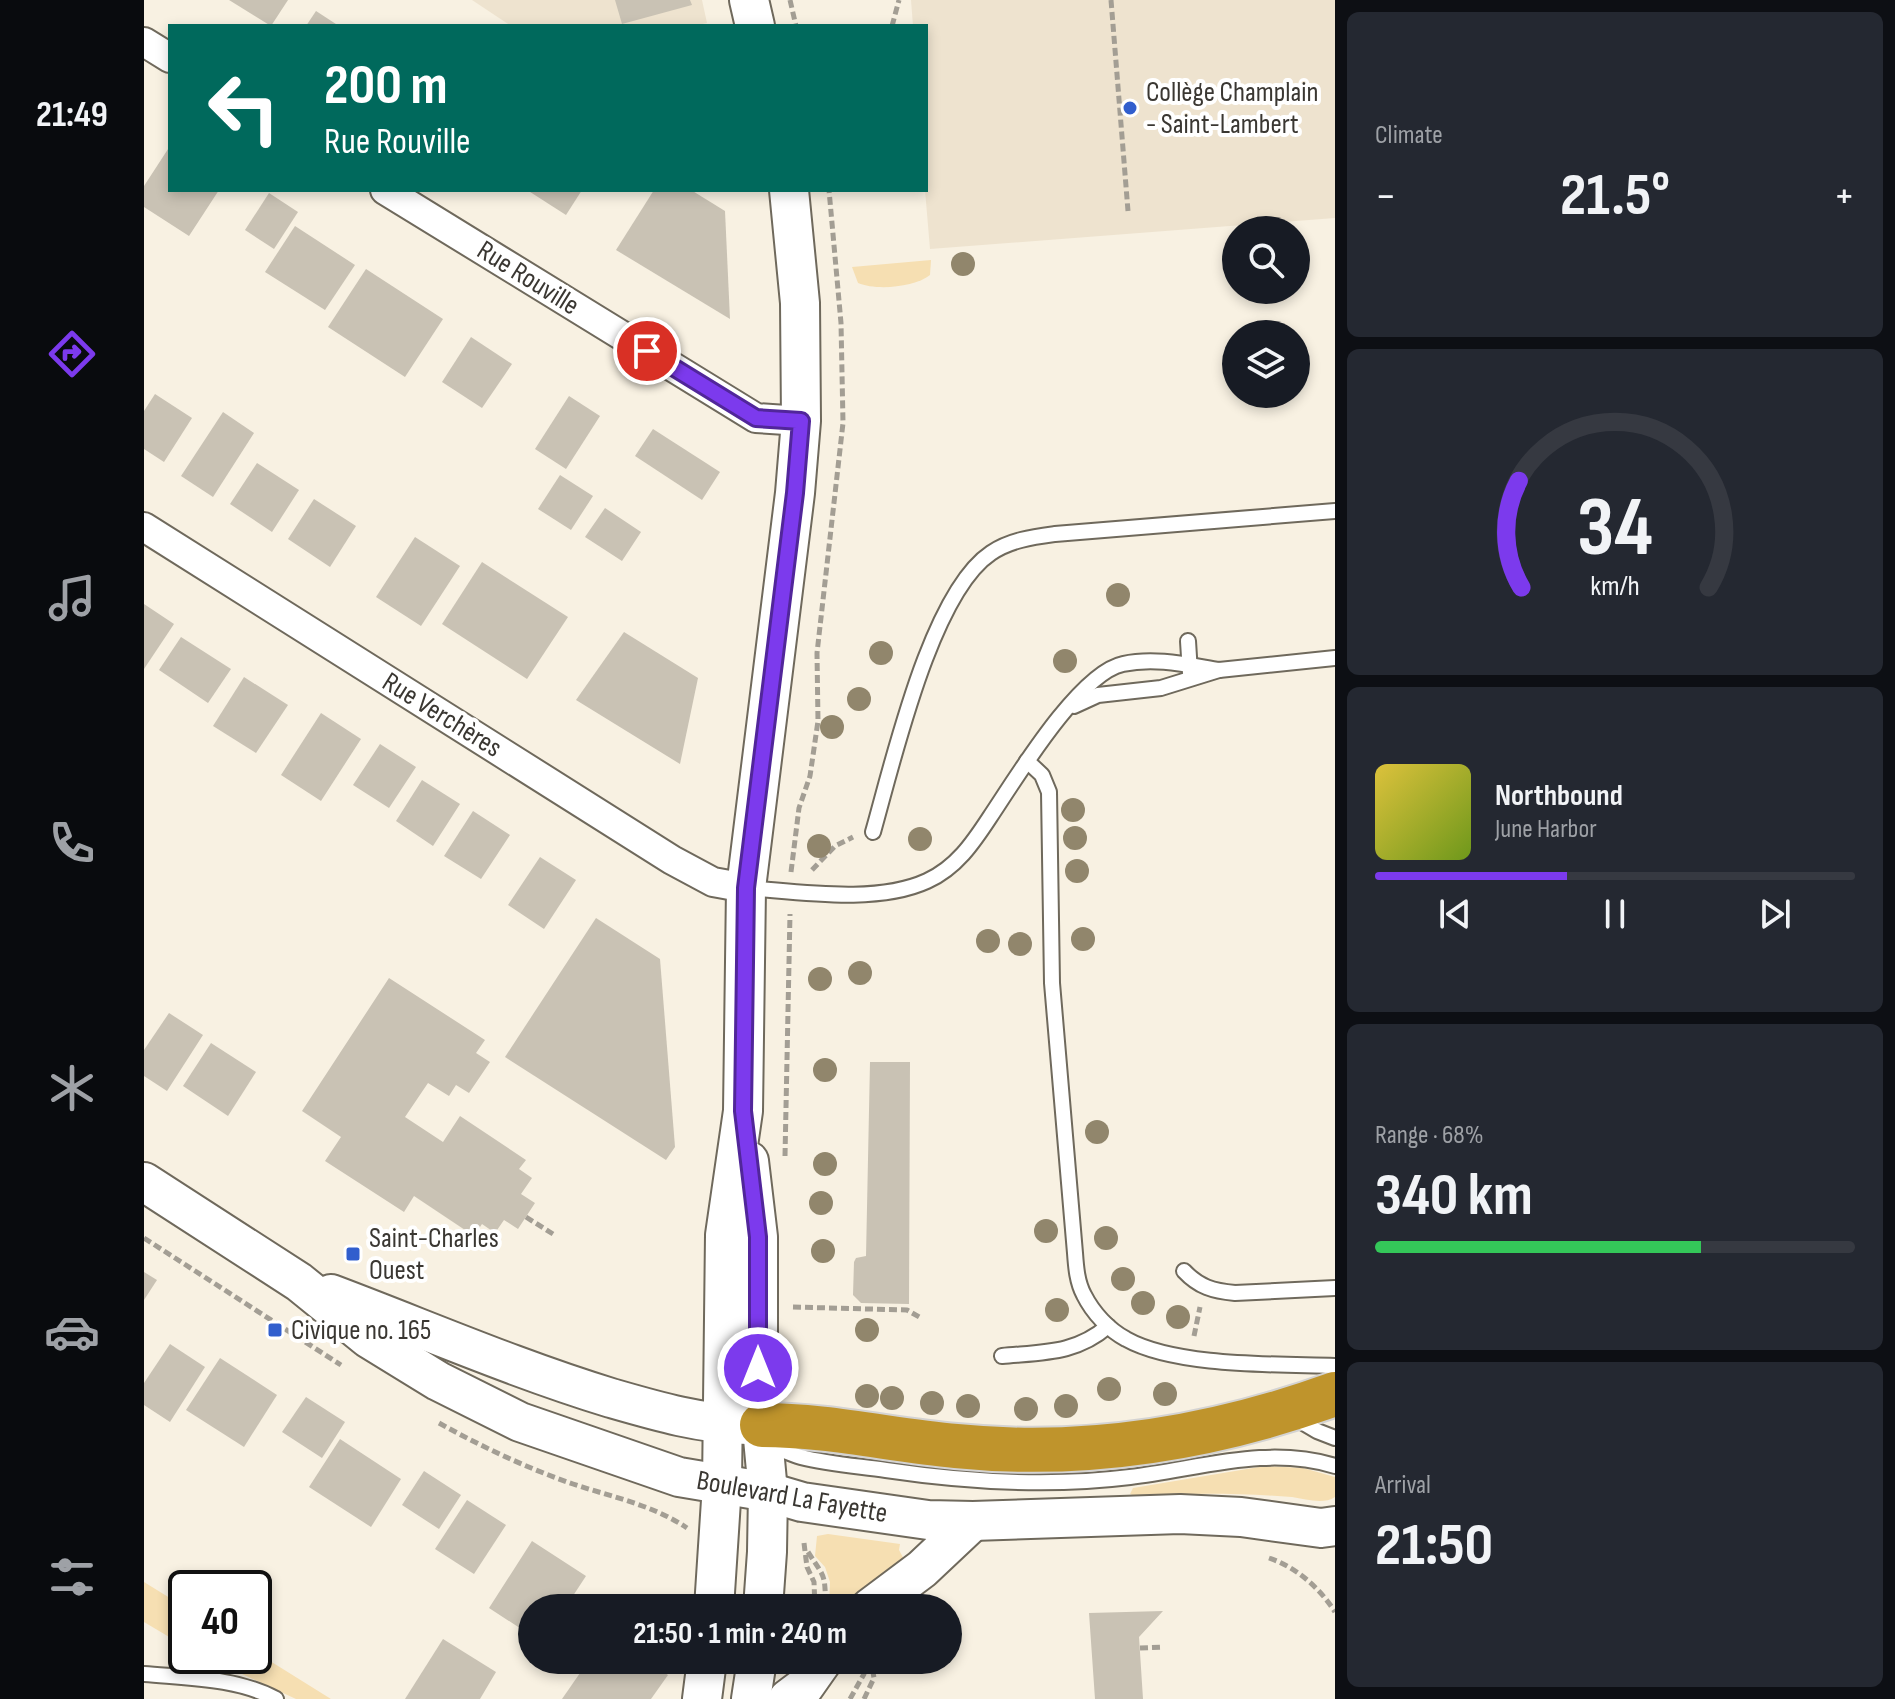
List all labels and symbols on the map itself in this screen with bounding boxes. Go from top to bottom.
place label: Collège Champlain - Saint-Lambert [1146,76,1318,141]
marker: Collège Champlain - Saint-Lambert [1121,99,1139,117]
street label: Rue Rouville [471,234,585,322]
pin [613,317,681,385]
street label: Rue Verchères [376,665,508,765]
place label: Saint-Charles Ouest [369,1222,499,1287]
marker: Saint-Charles Ouest [344,1245,362,1263]
place label: Civique no. 165 [291,1314,431,1347]
marker: Civique no. 165 [266,1321,284,1339]
position arrow [716,1326,800,1410]
street label: Boulevard La Fayette [694,1464,890,1530]
speed limit sign: 40 [168,1570,272,1674]

